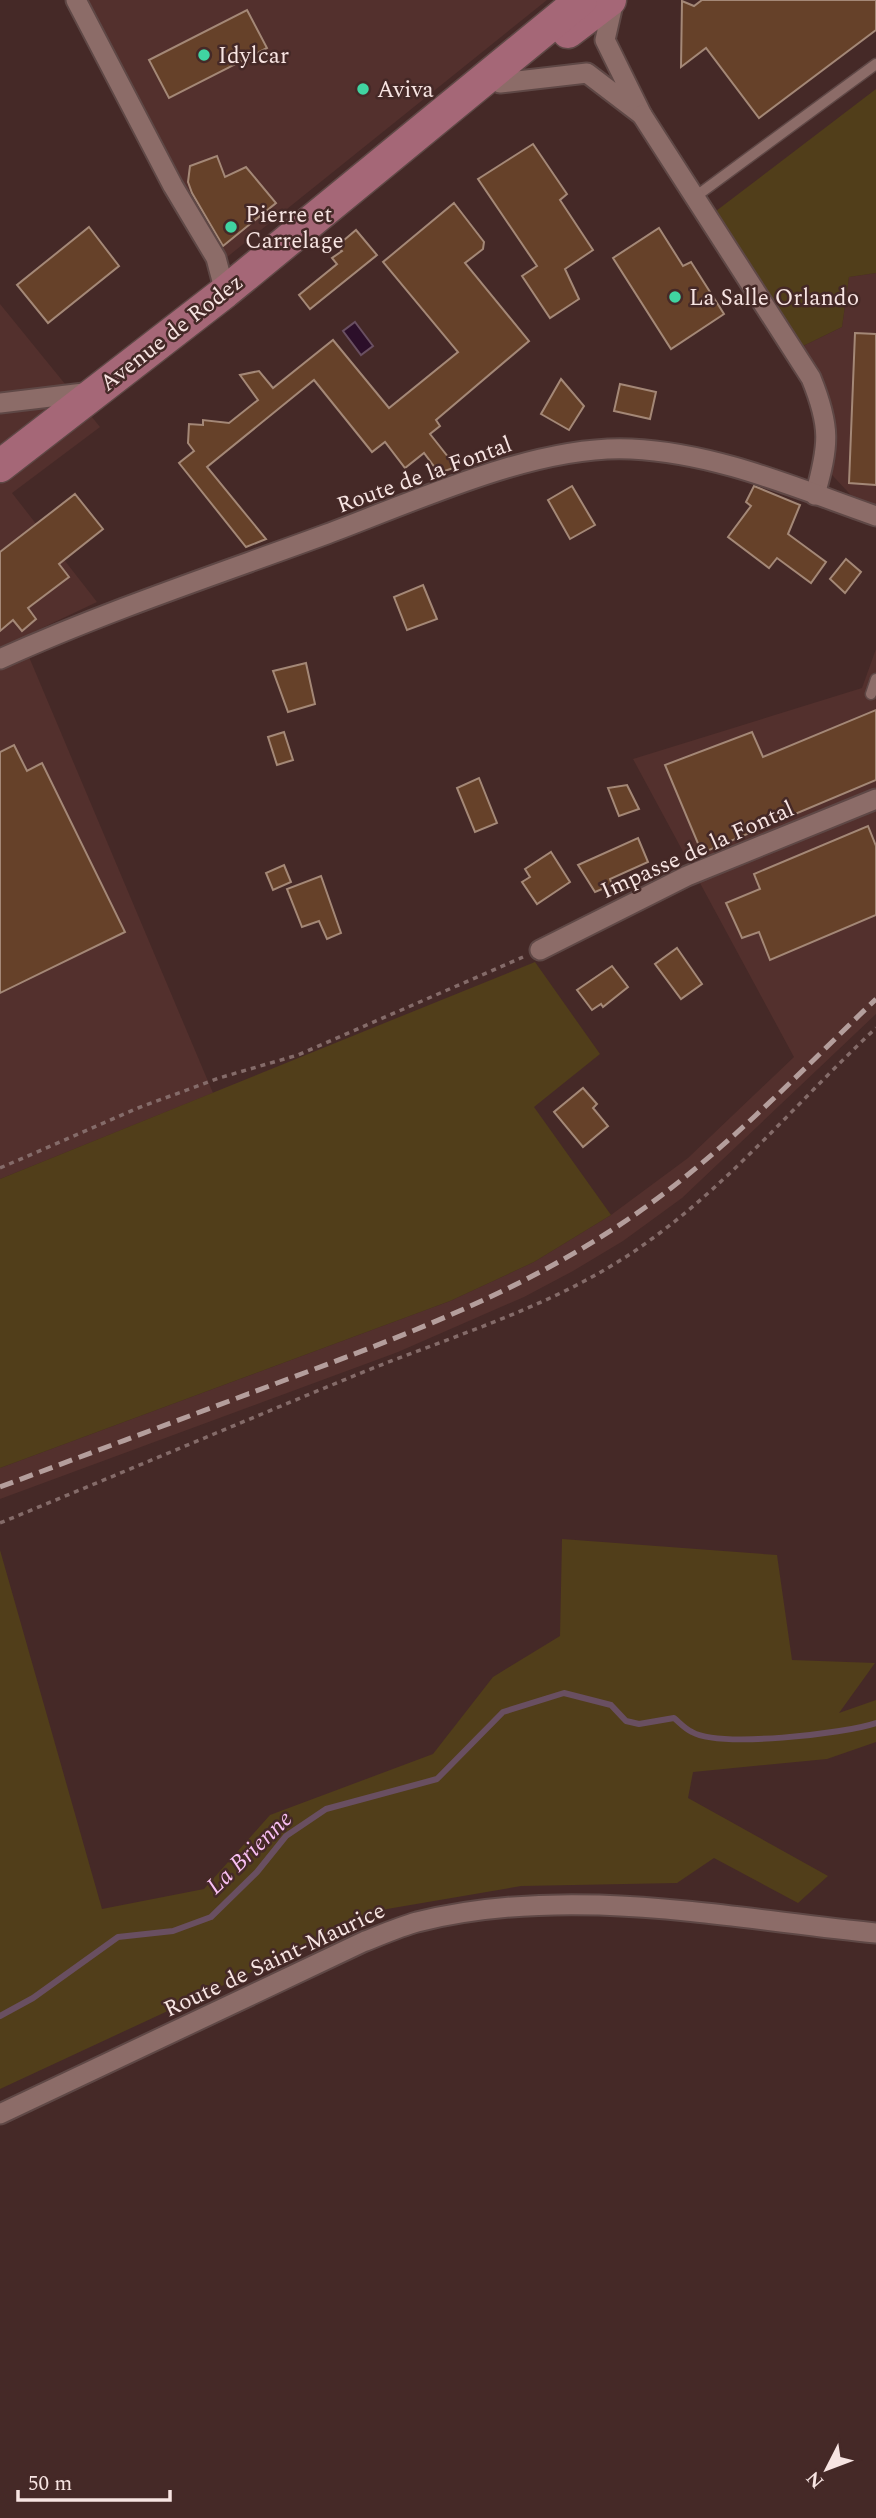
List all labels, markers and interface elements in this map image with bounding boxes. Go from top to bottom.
place label: Idylcar [218,39,289,74]
marker: Idylcar [196,47,212,63]
place label: Aviva [377,73,434,108]
marker: Aviva [355,81,371,97]
place label: Pierre et Carrelage [245,198,344,259]
marker: Pierre et Carrelage [223,219,239,235]
street label: Avenue de Rodez [93,266,251,401]
place label: La Salle Orlando [689,281,859,316]
marker: La Salle Orlando [667,289,683,305]
street label: Route de la Fontal [332,427,517,523]
street label: Impasse de la Fontal [595,792,800,909]
water label: La Brienne [198,1802,301,1903]
street label: Route de Saint-Maurice [158,1894,391,2027]
north arrow [792,2434,862,2504]
scale bar [18,2458,170,2502]
text: N [800,2464,831,2495]
text: 50 m [28,2468,72,2500]

